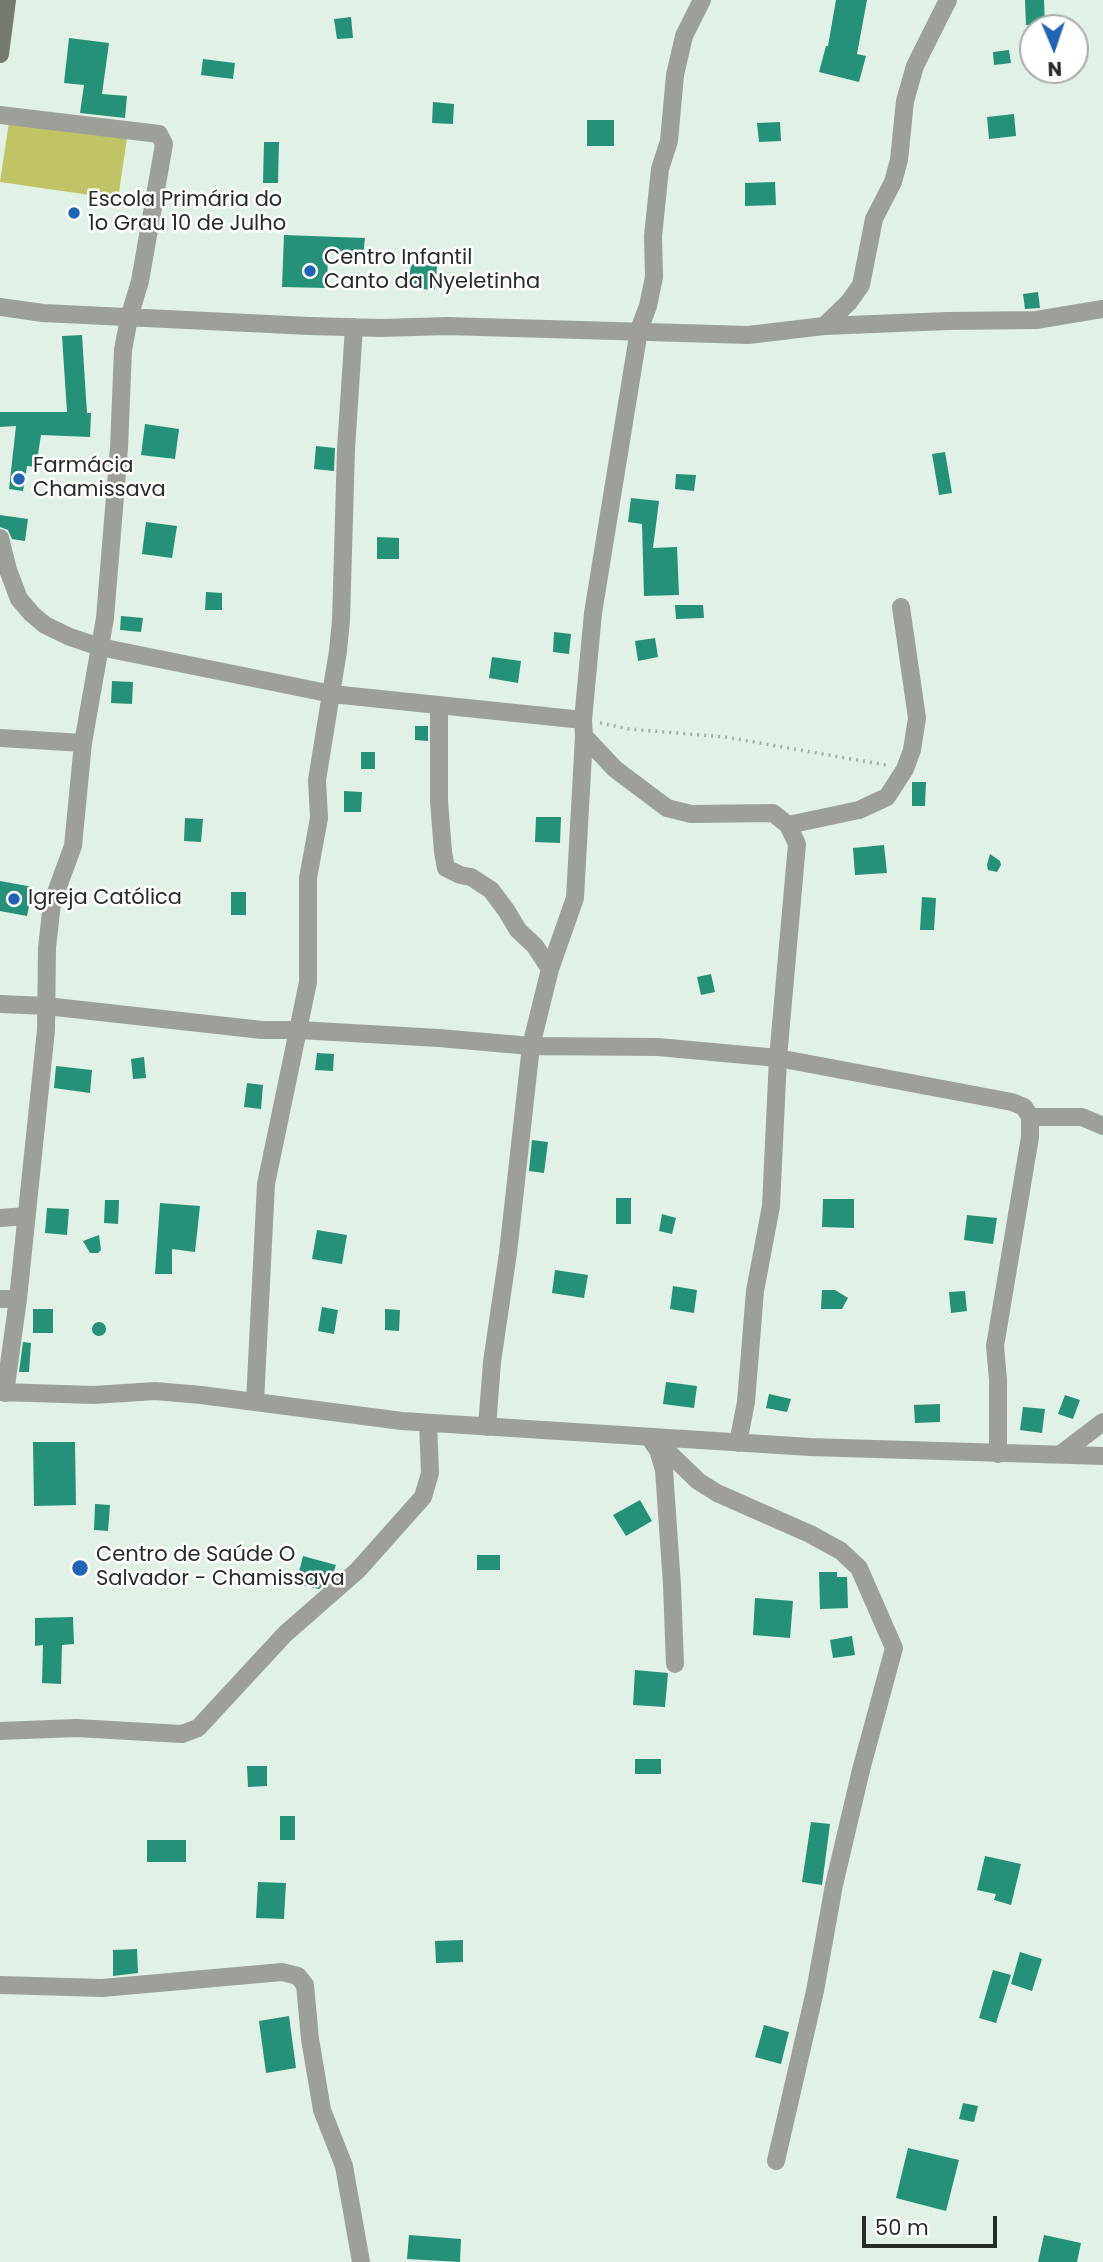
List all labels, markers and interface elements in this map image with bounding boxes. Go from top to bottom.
north arrow [1019,14,1089,84]
text: N [1047,55,1062,82]
place label: Escola Primária do 1o Grau 10 de Julho [88,188,286,238]
marker: Escola Primária do 1o Grau 10 de Julho [66,205,82,221]
place label: Centro Infantil Canto da Nyeletinha [324,246,540,296]
marker: Centro Infantil Canto da Nyeletinha [302,263,318,279]
place label: Farmácia Chamissava [33,454,166,504]
marker: Farmácia Chamissava [11,471,27,487]
place label: Igreja Católica [28,886,182,912]
marker: Igreja Católica [6,891,22,907]
place label: Centro de Saúde O Salvador - Chamissava [96,1543,345,1593]
marker: Centro de Saúde O Salvador - Chamissava [70,1558,90,1578]
scale bar [865,2202,1000,2246]
text: 50 m [875,2213,929,2242]

